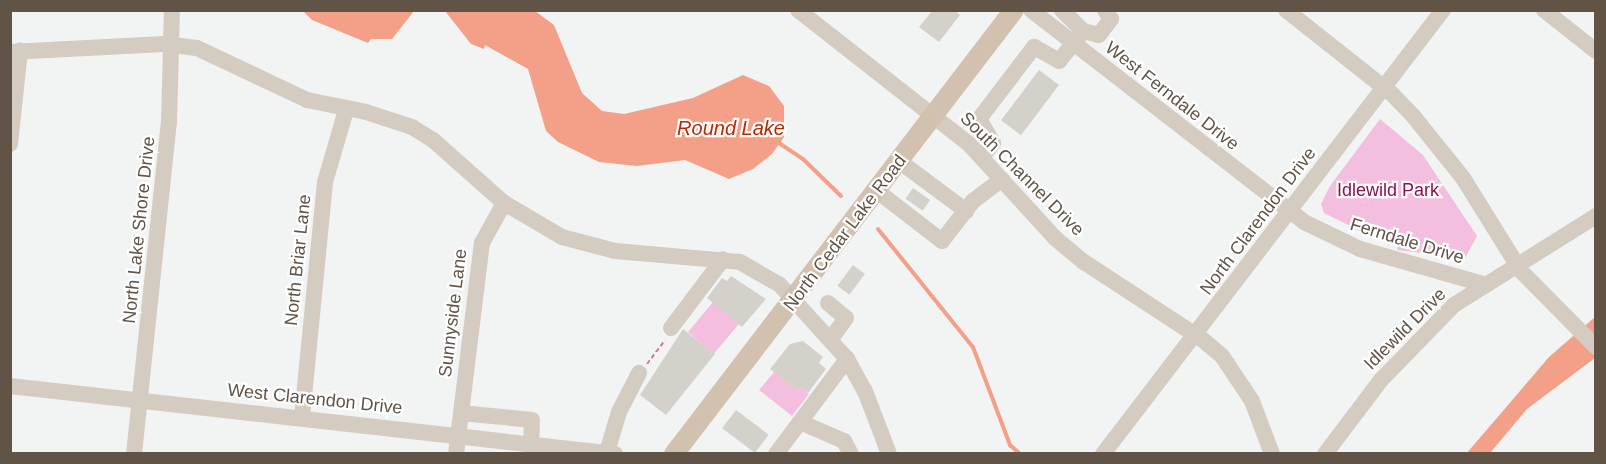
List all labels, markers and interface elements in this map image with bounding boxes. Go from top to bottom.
street label: West Ferndale Drive [1101,37,1243,155]
street label: South Channel Drive [956,108,1088,240]
water label: Round Lake [677,116,785,140]
street label: North Lake Shore Drive [118,135,160,325]
street label: North Clarendon Drive [1195,143,1321,299]
street label: North Cedar Lake Road [779,151,911,315]
park label: Idlewild Park [1337,179,1439,201]
street label: North Briar Lane [280,193,316,327]
street label: Ferndale Drive [1347,213,1467,269]
street label: Sunnyside Lane [434,248,472,378]
street label: Idlewild Drive [1360,284,1450,374]
street label: West Clarendon Drive [226,379,404,419]

